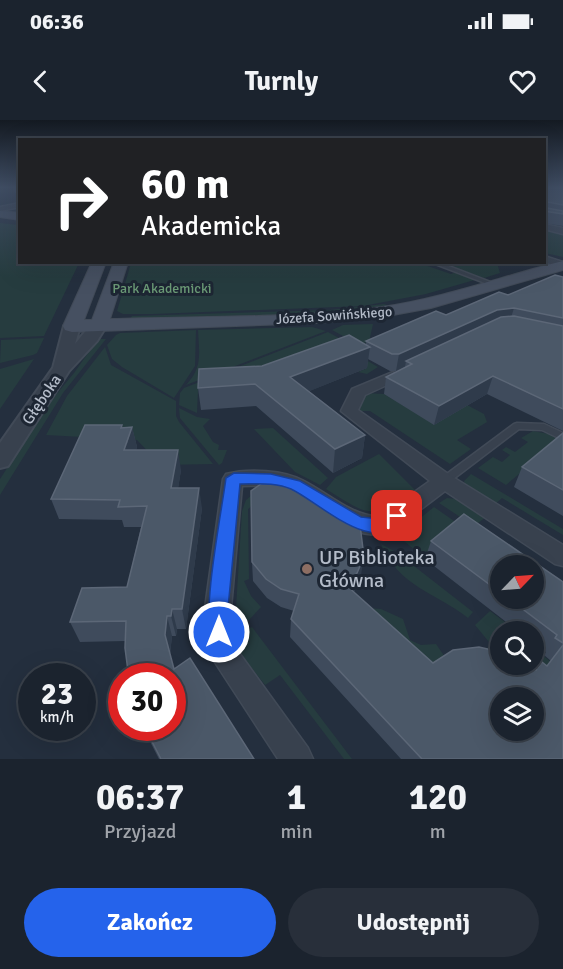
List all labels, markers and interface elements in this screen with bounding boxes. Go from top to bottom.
text: 06:36 [30,8,84,35]
icon: back [24,65,57,98]
text: Turnly [245,65,318,98]
icon: heart [506,65,539,98]
text: 60 m [141,159,230,210]
icon: right [42,162,120,240]
text: Akademicka [141,210,281,243]
park label: Park Akademicki [112,280,212,297]
street label: Józefa Sowińskiego [275,303,393,328]
street label: Głęboka [18,371,66,429]
pin [371,490,422,541]
icon: arrive [380,499,413,532]
place label: UP Biblioteka Główna [319,545,435,593]
north arrow [490,555,544,609]
map controls [490,555,544,741]
marker: UP Biblioteka Główna [300,562,314,576]
position arrow [187,600,251,664]
button: search [490,621,544,675]
speed limit sign: 30 [108,663,186,741]
text: 23 [41,676,73,713]
button: layers [490,687,544,741]
text: km/h [40,708,74,726]
text: 06:37 [96,775,184,820]
text: 1 [287,775,306,820]
text: 120 [409,775,467,820]
text: Przyjazd [104,819,176,844]
text: min [280,819,313,844]
text: m [430,819,446,844]
button: Zakończ [24,888,276,957]
button: Udostępnij [288,888,539,957]

